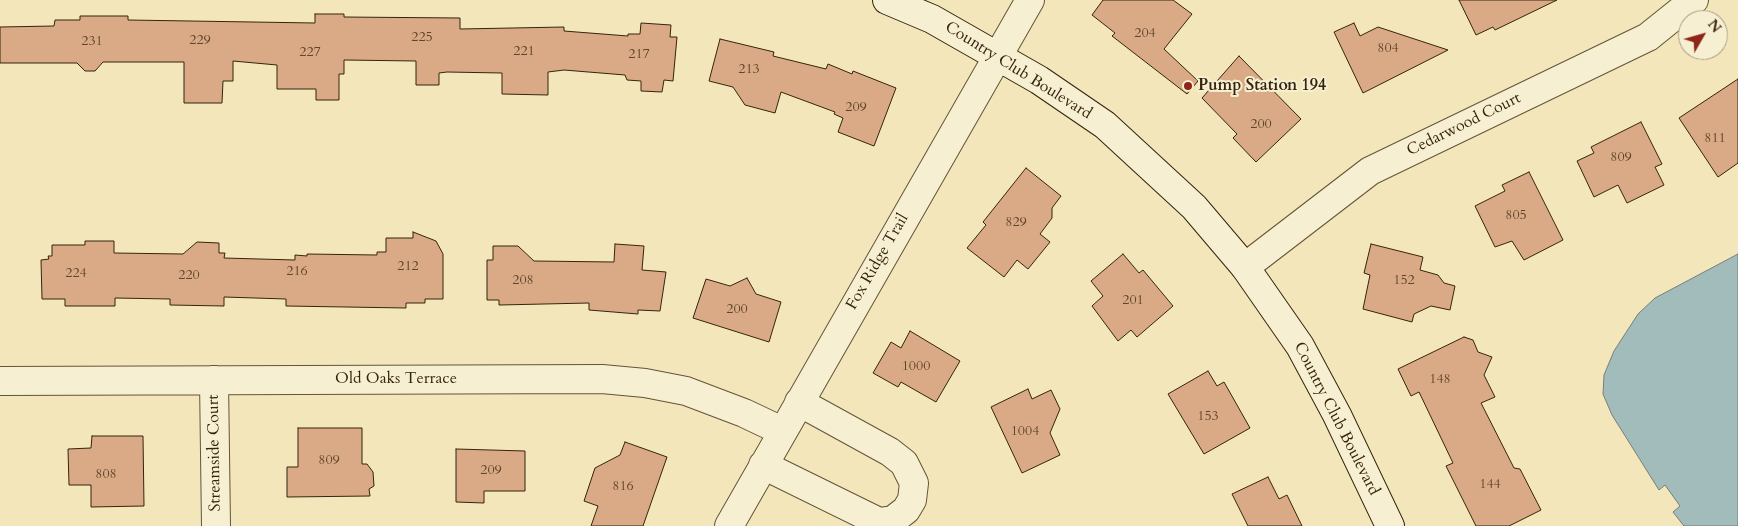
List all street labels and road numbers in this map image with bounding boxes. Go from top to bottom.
street label: Country Club Boulevard [941,18,1095,124]
street label: Cedarwood Court [1404,89,1524,161]
street label: Fox Ridge Trail [843,211,913,313]
street label: Country Club Boulevard [1289,339,1383,499]
street label: Old Oaks Terrace [335,369,457,389]
street label: Streamside Court [204,394,226,512]

